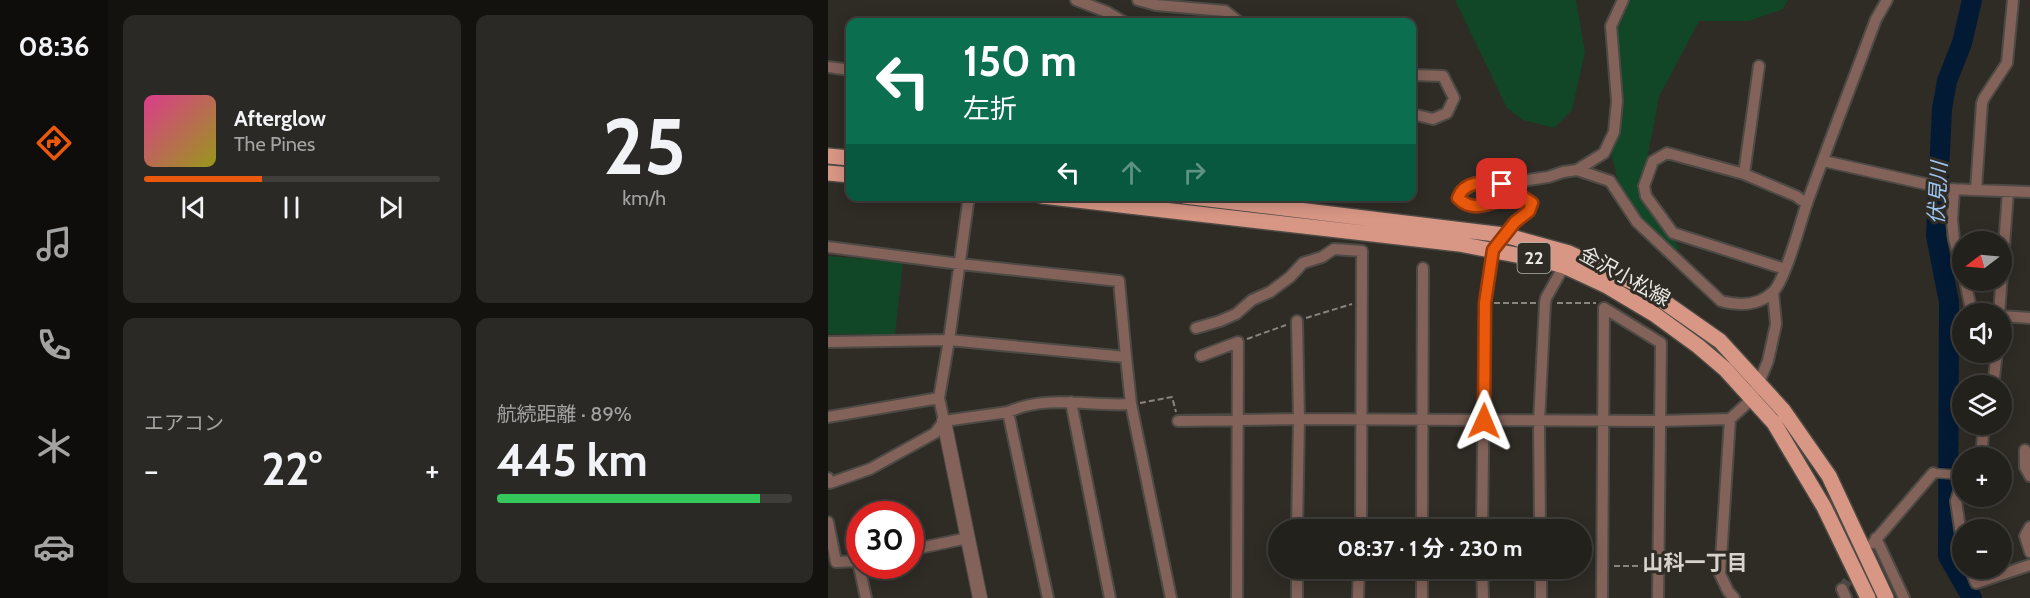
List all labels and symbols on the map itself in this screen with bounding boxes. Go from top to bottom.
pin [1476,158,1527,209]
water label: 伏見川 [1923,159,1952,225]
north arrow [1952,231,2012,291]
street label: 金沢小松線 [1575,241,1675,311]
road number: 22 [1518,243,1550,273]
position arrow [1452,389,1516,453]
speed limit sign: 30 [846,501,924,579]
district label: 山科一丁目 [1643,550,1748,575]

